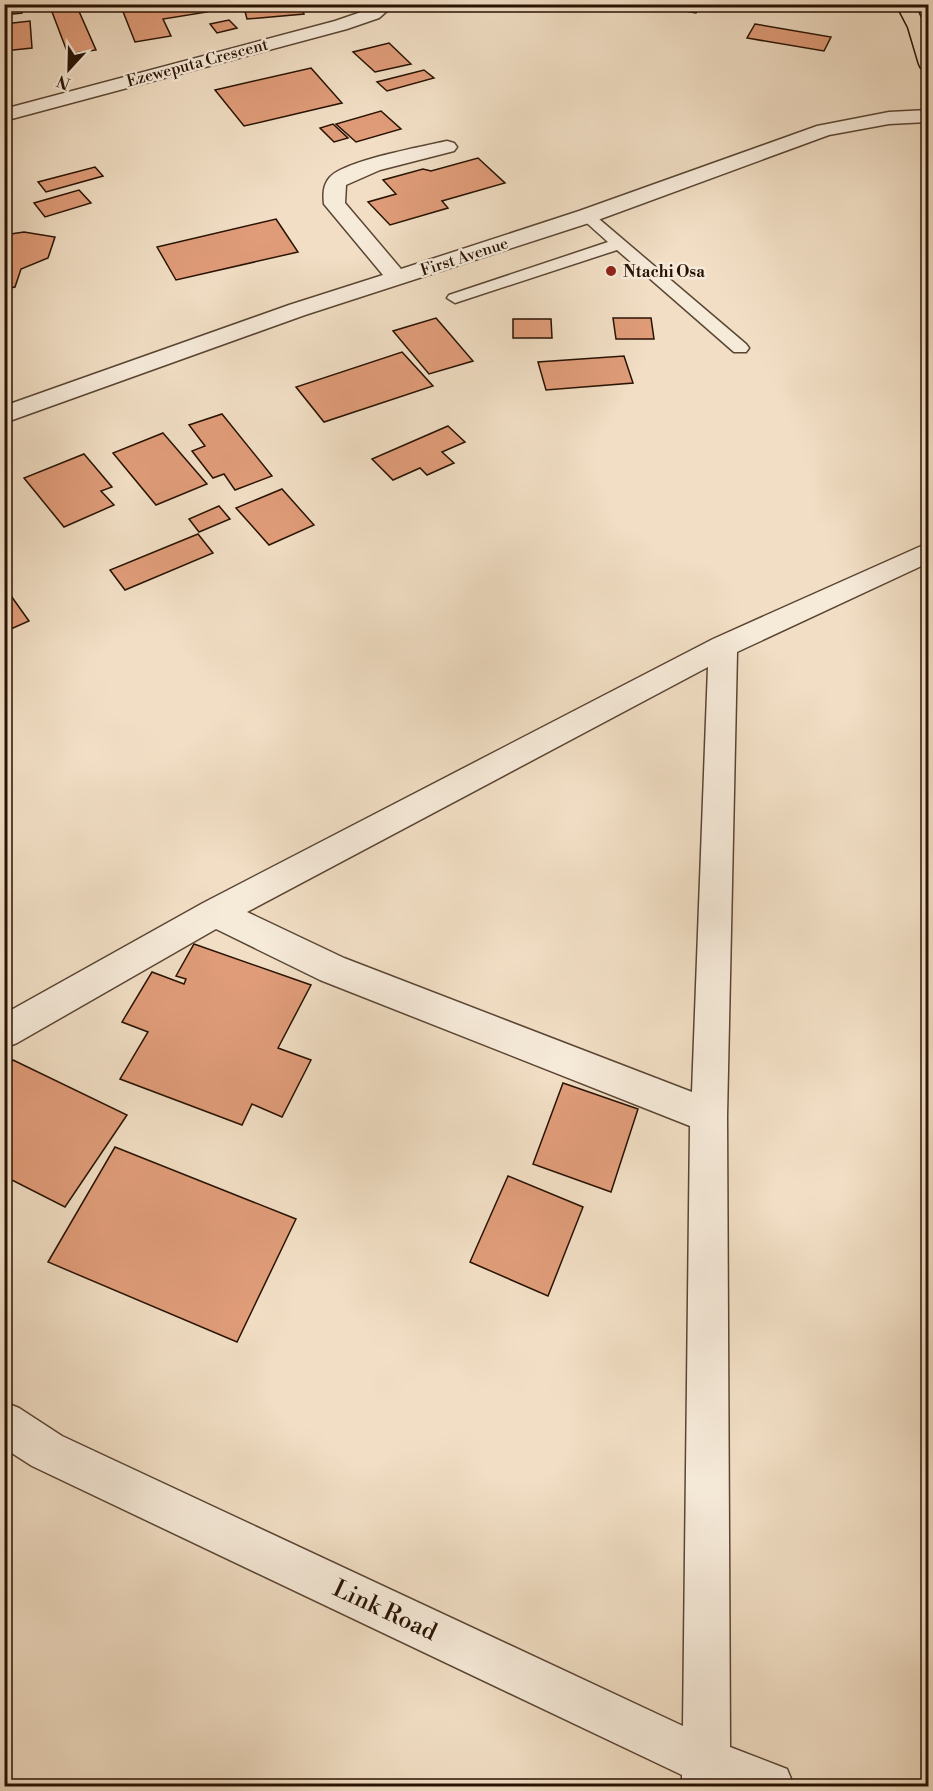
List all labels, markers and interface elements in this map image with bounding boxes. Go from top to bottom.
street label: Ezeweputa Crescent [124,34,271,91]
north arrow [39,39,99,99]
text: N [54,70,73,94]
street label: First Avenue [418,233,511,281]
place label: Ntachi Osa [623,262,705,282]
marker: Ntachi Osa [604,264,618,278]
street label: Link Road [328,1574,442,1648]

